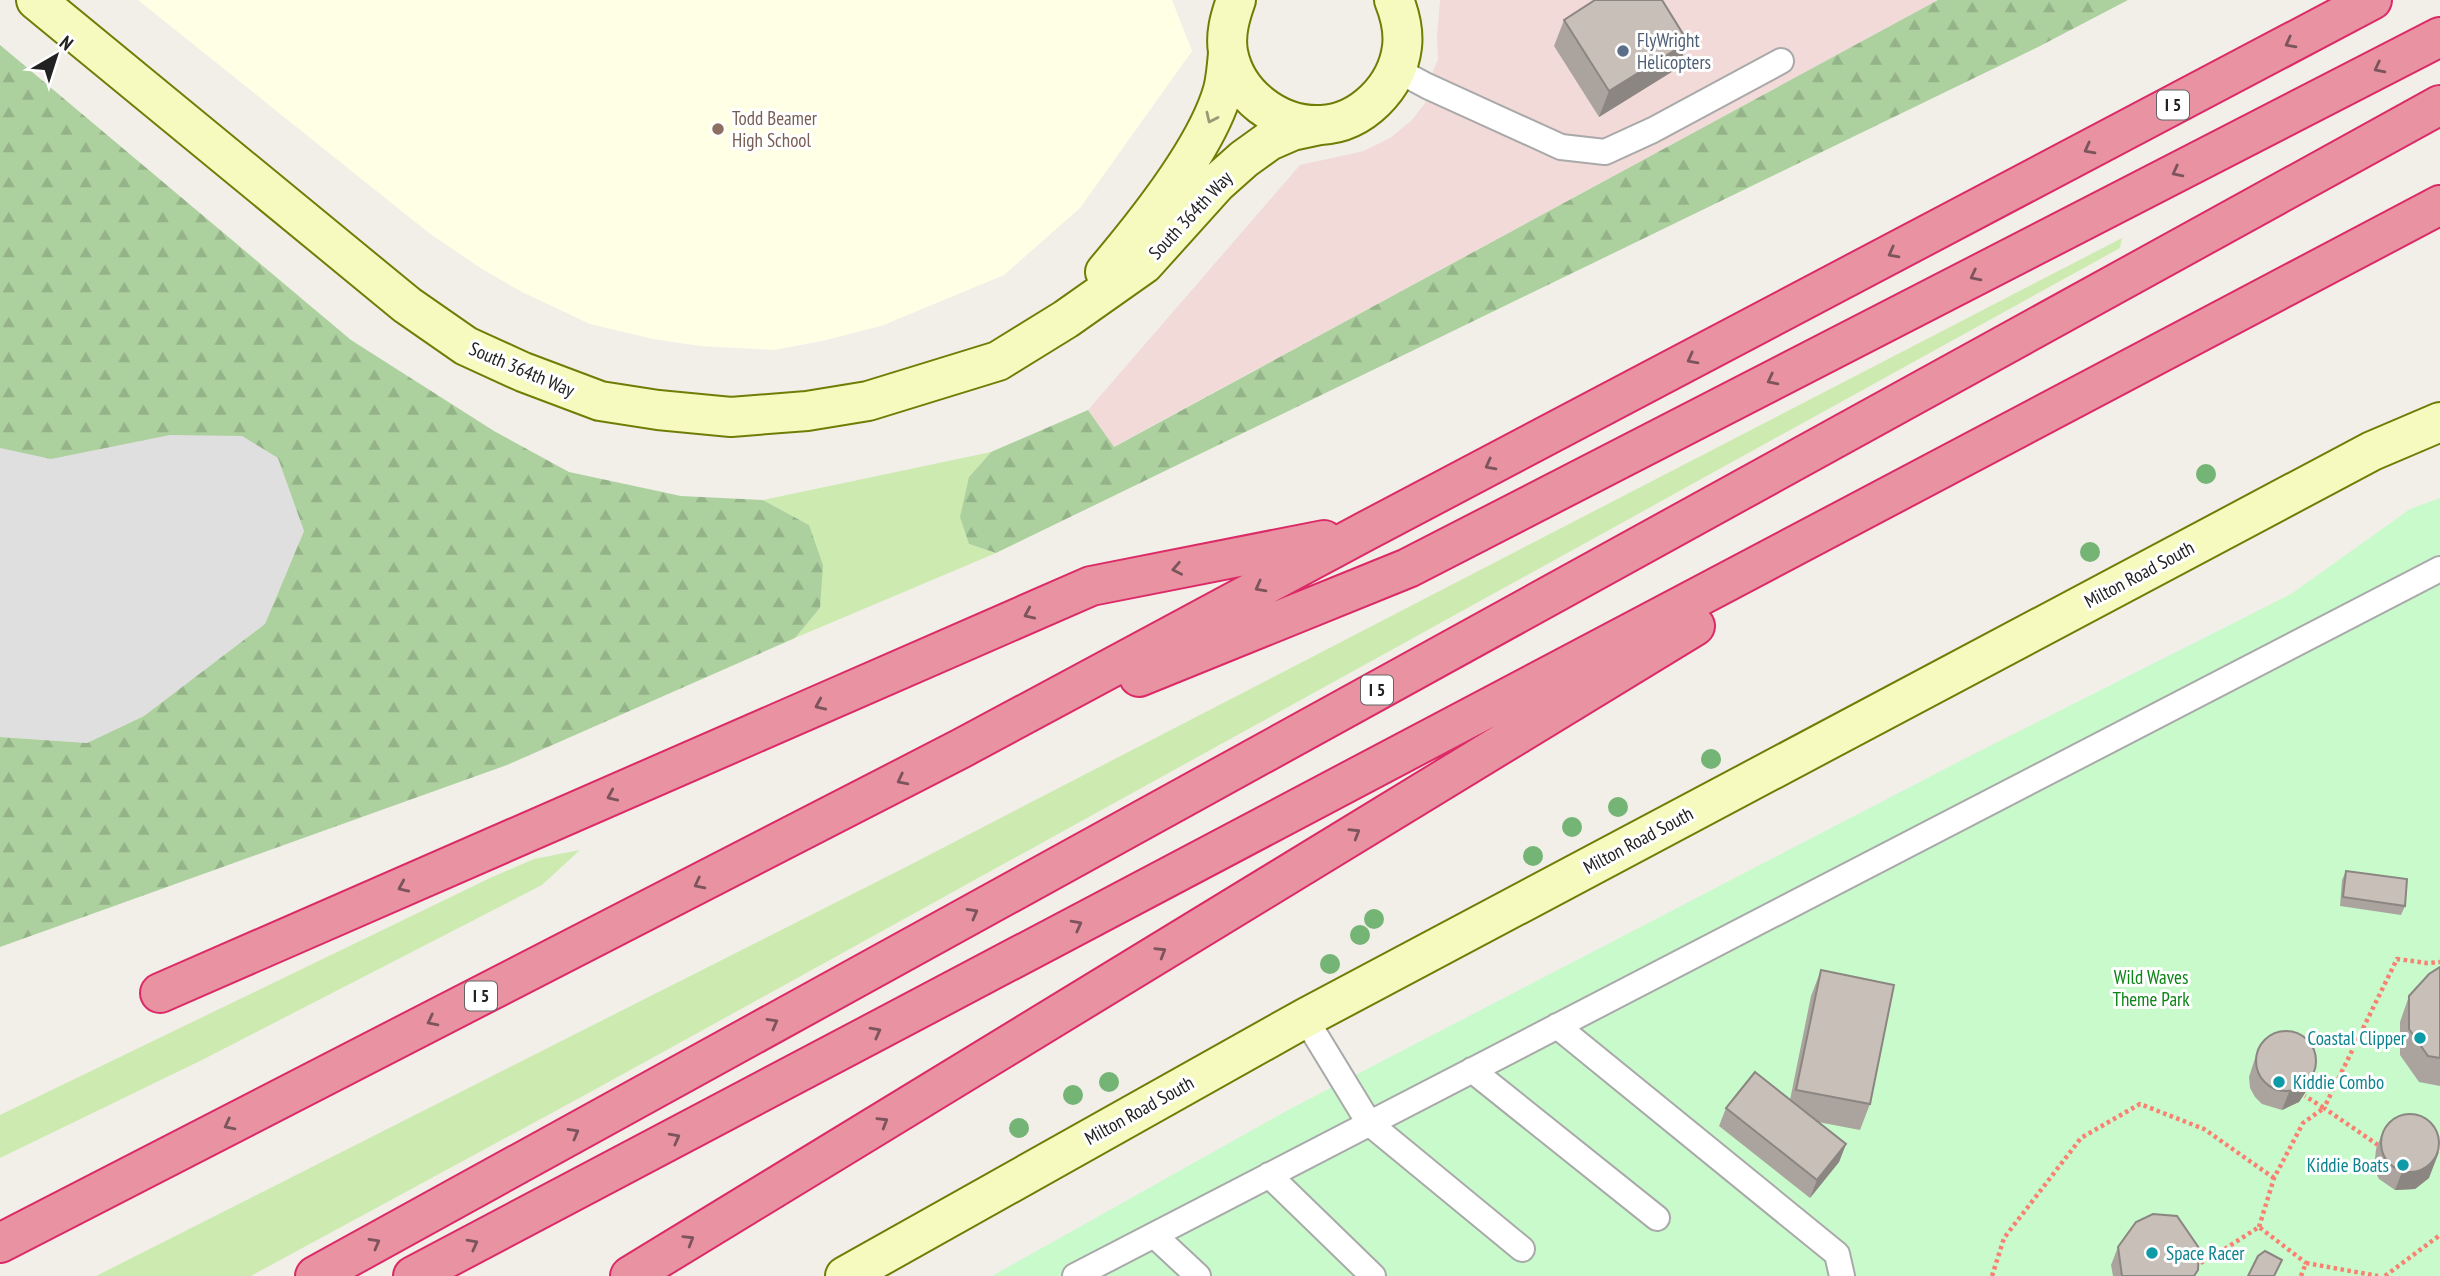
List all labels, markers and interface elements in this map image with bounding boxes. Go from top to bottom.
north arrow [21,21,91,91]
place label: FlyWright Helicopters [1637,28,1711,74]
text: N [55,30,78,55]
one-way arrow [2285,35,2297,49]
marker: FlyWright Helicopters [1615,43,1631,59]
one-way arrow [2374,59,2386,73]
road number: I 5 [2157,90,2189,120]
place label: Todd Beamer High School [732,106,818,152]
one-way arrow [1205,111,1219,123]
marker: Todd Beamer High School [710,121,726,137]
one-way arrow [2083,141,2096,155]
one-way arrow [2172,164,2184,177]
street label: South 364th Way [1143,165,1238,264]
one-way arrow [1888,244,1900,258]
one-way arrow [1970,268,1982,281]
street label: South 364th Way [466,336,579,402]
one-way arrow [1686,350,1699,364]
one-way arrow [1767,372,1780,386]
one-way arrow [1485,457,1497,470]
street label: Milton Road South [2080,535,2198,613]
one-way arrow [1171,561,1183,576]
one-way arrow [1255,579,1268,592]
one-way arrow [1023,605,1035,619]
road number: I 5 [1361,676,1393,704]
one-way arrow [815,697,827,711]
one-way arrow [896,771,909,785]
one-way arrow [606,788,619,802]
street label: Milton Road South [1579,801,1697,879]
one-way arrow [1347,829,1360,842]
one-way arrow [694,875,706,889]
one-way arrow [398,879,410,893]
one-way arrow [965,908,978,921]
one-way arrow [1070,920,1082,934]
one-way arrow [1153,947,1166,960]
park label: Wild Waves Theme Park [2112,965,2190,1011]
road number: I 5 [465,981,497,1010]
one-way arrow [427,1013,439,1027]
one-way arrow [766,1018,779,1031]
one-way arrow [868,1026,881,1040]
place label: Coastal Clipper [2307,1026,2407,1050]
marker: Coastal Clipper [2412,1030,2428,1046]
street label: Milton Road South [1080,1070,1198,1150]
place label: Kiddie Combo [2293,1070,2384,1094]
marker: Kiddie Combo [2271,1074,2287,1090]
one-way arrow [224,1117,236,1131]
one-way arrow [875,1117,888,1130]
one-way arrow [567,1128,580,1141]
one-way arrow [667,1133,680,1146]
place label: Kiddie Boats [2307,1153,2389,1177]
marker: Kiddie Boats [2395,1157,2411,1173]
one-way arrow [681,1236,694,1249]
one-way arrow [368,1238,380,1251]
one-way arrow [466,1239,479,1252]
place label: Space Racer [2166,1241,2245,1265]
marker: Space Racer [2144,1245,2160,1261]

